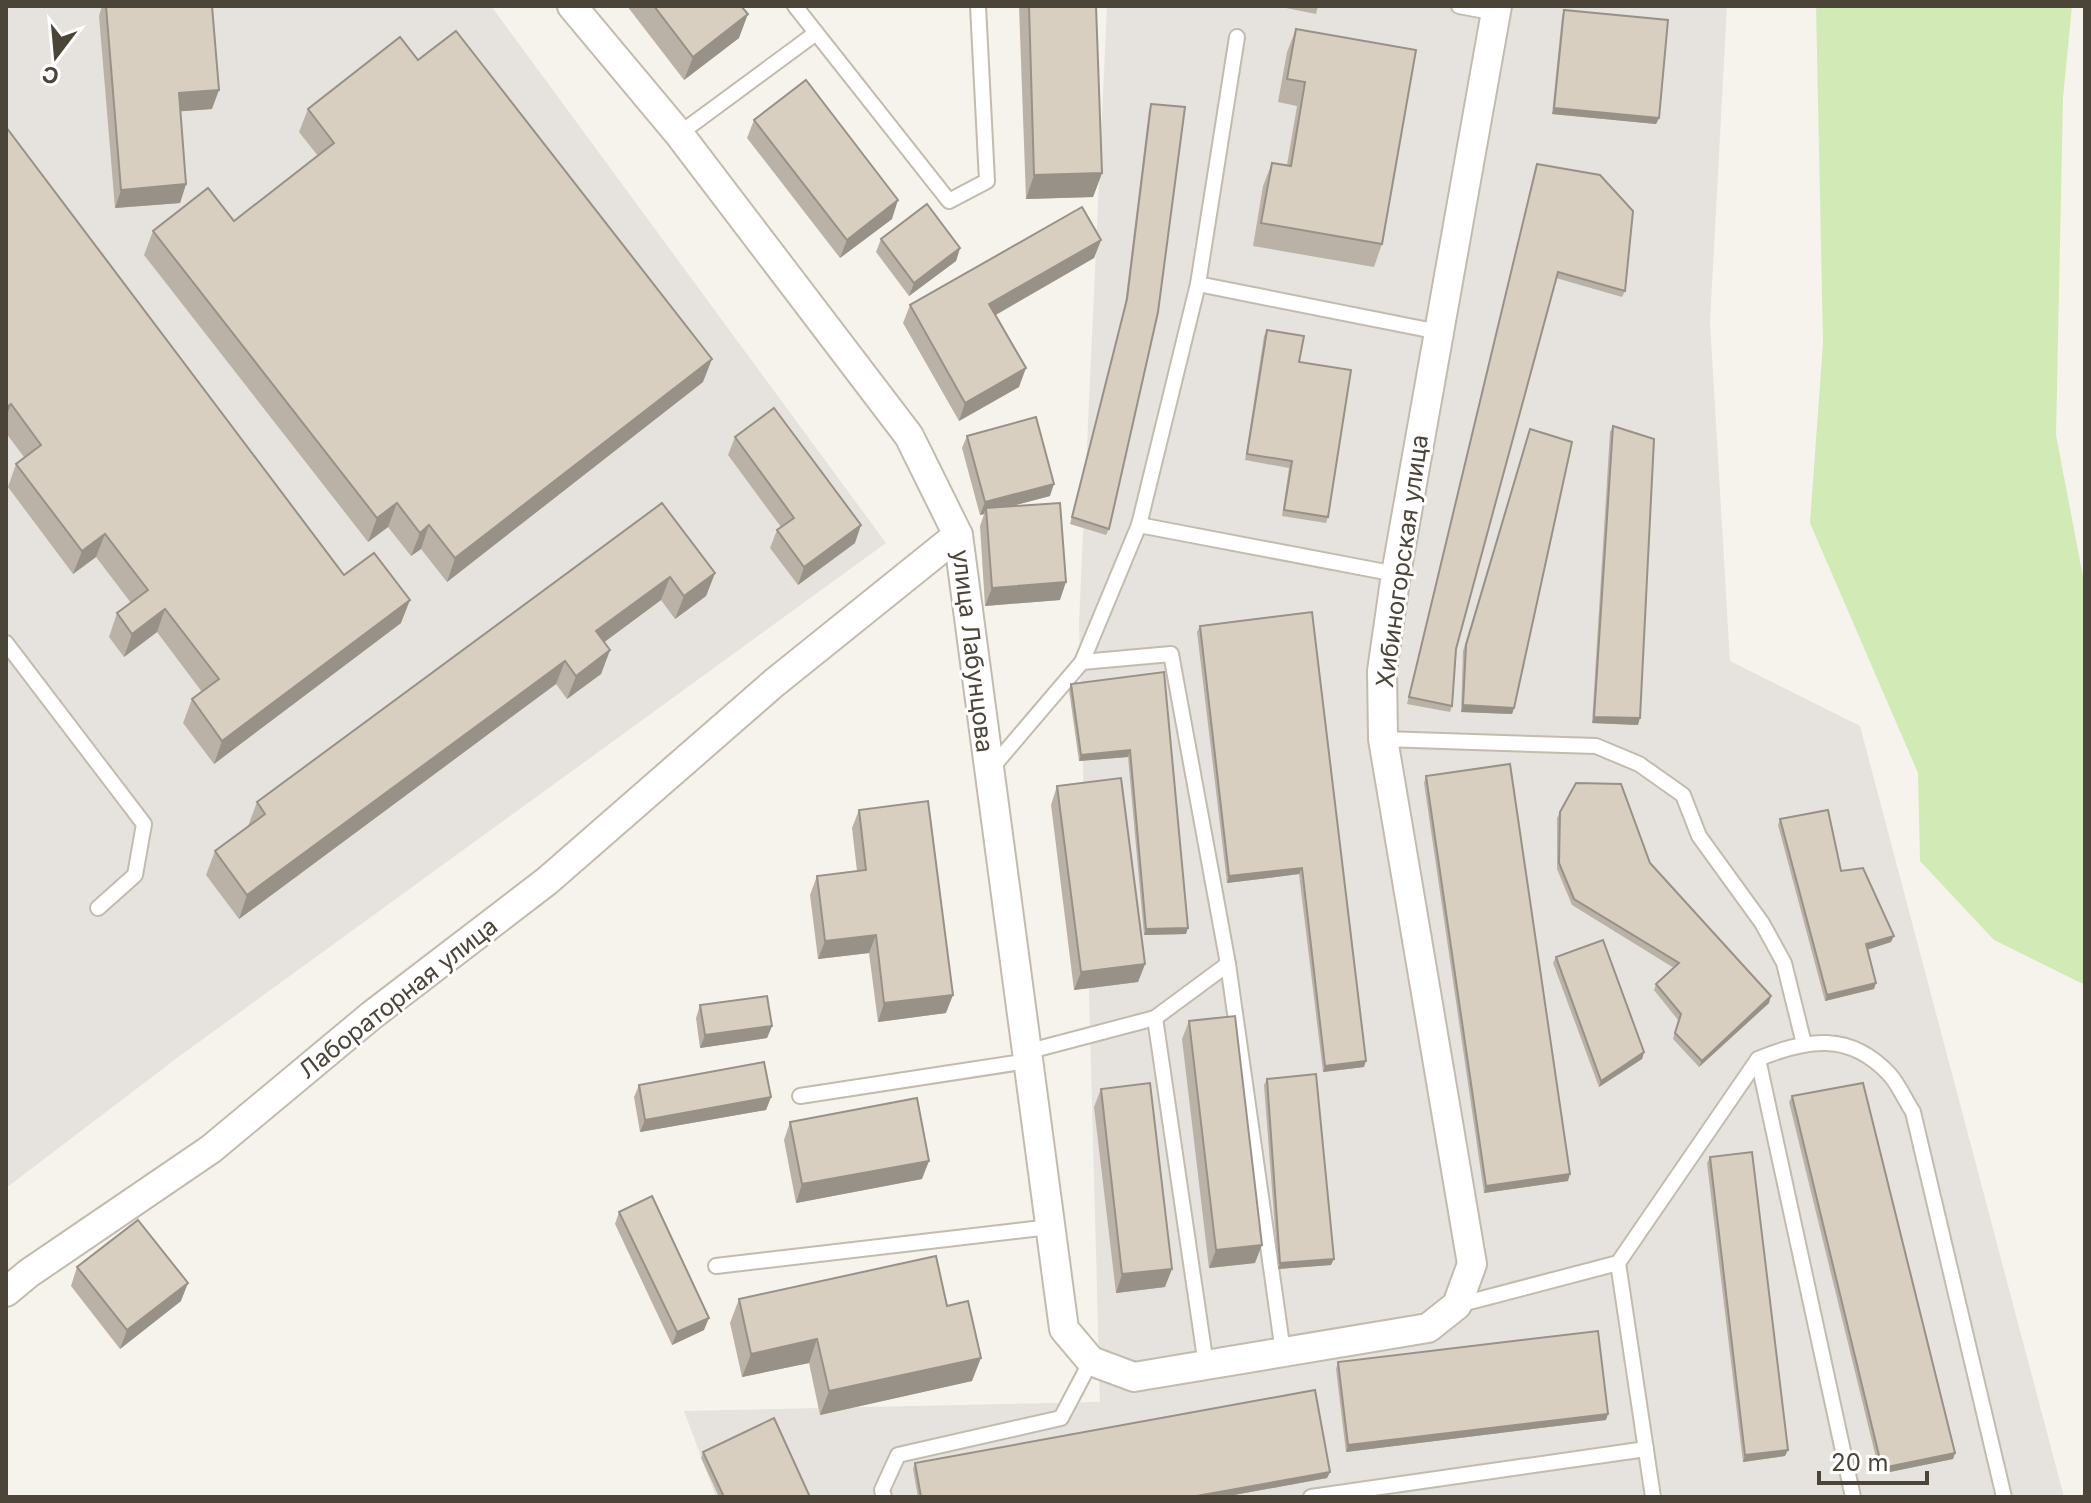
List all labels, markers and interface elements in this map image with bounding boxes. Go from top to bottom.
north arrow [16,16,96,96]
text: С [39,60,62,90]
street label: Хибиногорская улица [1370,433,1434,689]
street label: улица Лабунцова [946,548,1000,754]
street label: Лабораторная улица [293,911,503,1085]
scale bar [1819,1435,1927,1485]
text: 20 m [1831,1448,1889,1477]

